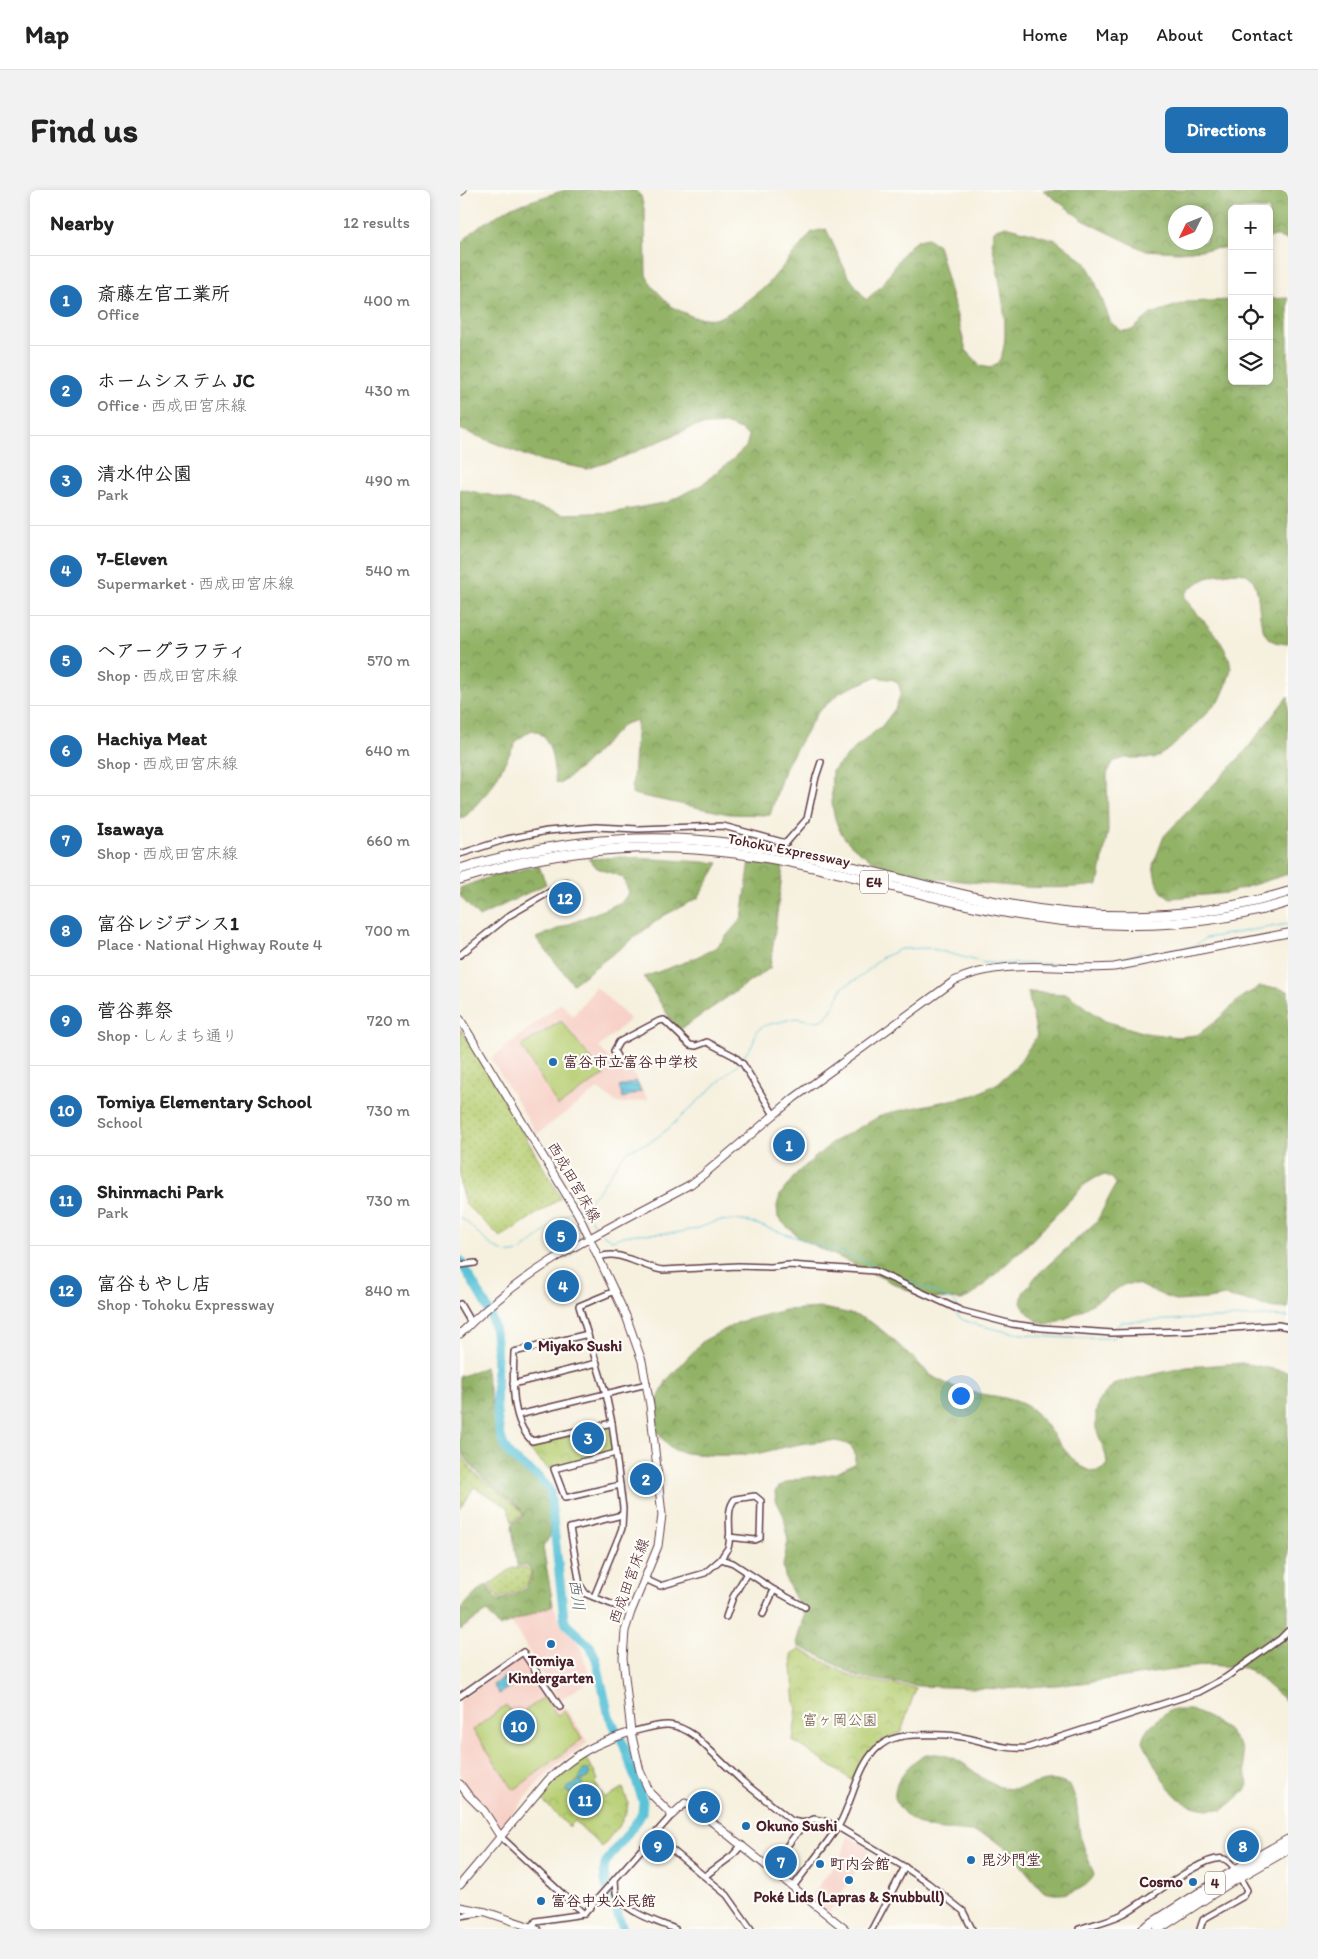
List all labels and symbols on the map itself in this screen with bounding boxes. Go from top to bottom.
north arrow [1168,205,1213,250]
street label: Tohoku Expressway [726,829,852,871]
road number: E4 [860,870,888,894]
pin: 12 [549,879,581,917]
place label: 富谷市立富谷中学校 [563,1053,698,1071]
marker: 富谷市立富谷中学校 [547,1056,559,1068]
pin: 1 [773,1126,805,1164]
street label: 西成田宮床線 [544,1139,604,1225]
pin: 5 [545,1217,577,1255]
pin: 4 [547,1267,579,1305]
place label: Miyako Sushi [538,1337,622,1356]
marker: Miyako Sushi [522,1340,534,1352]
your location [948,1383,974,1409]
pin: 3 [572,1419,604,1457]
pin: 2 [630,1460,662,1498]
street label: 西成田宮床線 [605,1536,653,1626]
water label: 西川 [565,1578,589,1612]
marker: Tomiya Kindergarten [545,1638,557,1650]
place label: Tomiya Kindergarten [508,1652,594,1688]
pin: 10 [503,1707,535,1745]
park label: 富ヶ岡公園 [802,1711,878,1729]
pin: 11 [569,1781,601,1819]
pin: 6 [688,1788,720,1826]
place label: Okuno Sushi [756,1817,838,1835]
marker: Okuno Sushi [740,1820,752,1832]
pin: 9 [642,1827,674,1865]
pin: 8 [1227,1827,1259,1865]
pin: 7 [765,1843,797,1881]
place label: 毘沙門堂 [981,1851,1041,1869]
marker: 毘沙門堂 [965,1854,977,1866]
place label: 町内会館 [830,1855,890,1873]
marker: 町内会館 [814,1858,826,1870]
road number: 4 [1205,1872,1225,1895]
place label: Cosmo [1139,1873,1183,1891]
marker: Poké Lids (Lapras & Snubbull) [843,1874,855,1886]
marker: Cosmo [1187,1876,1199,1888]
place label: Poké Lids (Lapras & Snubbull) [754,1888,945,1907]
place label: 富谷中央公民館 [551,1892,656,1910]
marker: 富谷中央公民館 [535,1895,547,1907]

